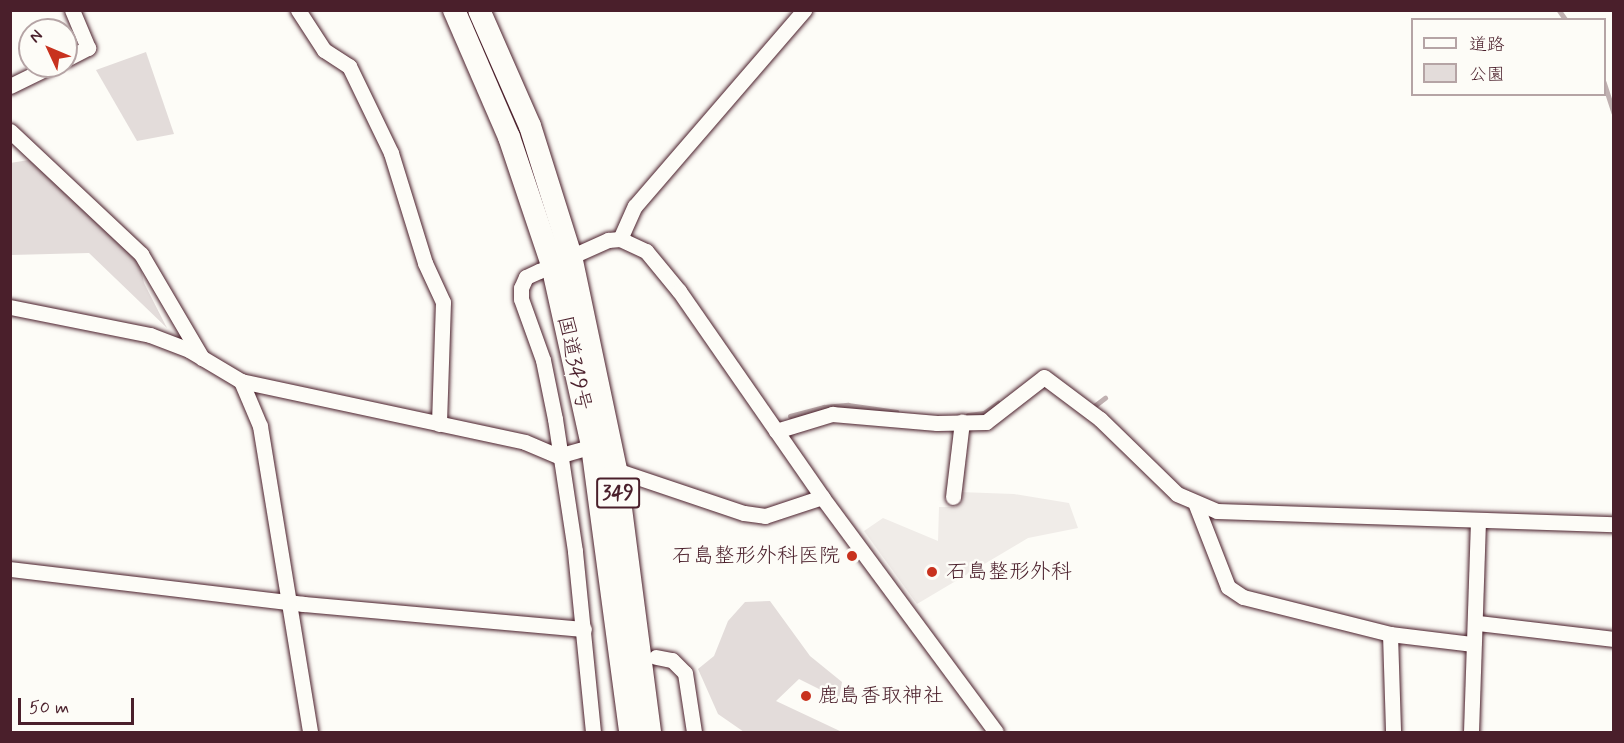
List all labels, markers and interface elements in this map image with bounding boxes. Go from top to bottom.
north arrow [18,18,78,78]
legend [1411,18,1606,96]
text: N [25,25,47,48]
text: 道路 [1469,33,1505,57]
text: 公園 [1469,63,1505,87]
street label: 国道349号 [552,313,596,413]
road number: 349 [596,476,640,510]
place label: 石島整形外科医院 [672,543,840,569]
marker: 石島整形外科医院 [845,549,859,563]
place label: 石島整形外科 [946,559,1072,585]
marker: 石島整形外科 [923,563,941,581]
place label: 鹿島香取神社 [818,683,944,709]
scale bar [21,686,136,724]
marker: 鹿島香取神社 [799,689,813,703]
text: 50 m [29,696,69,720]

